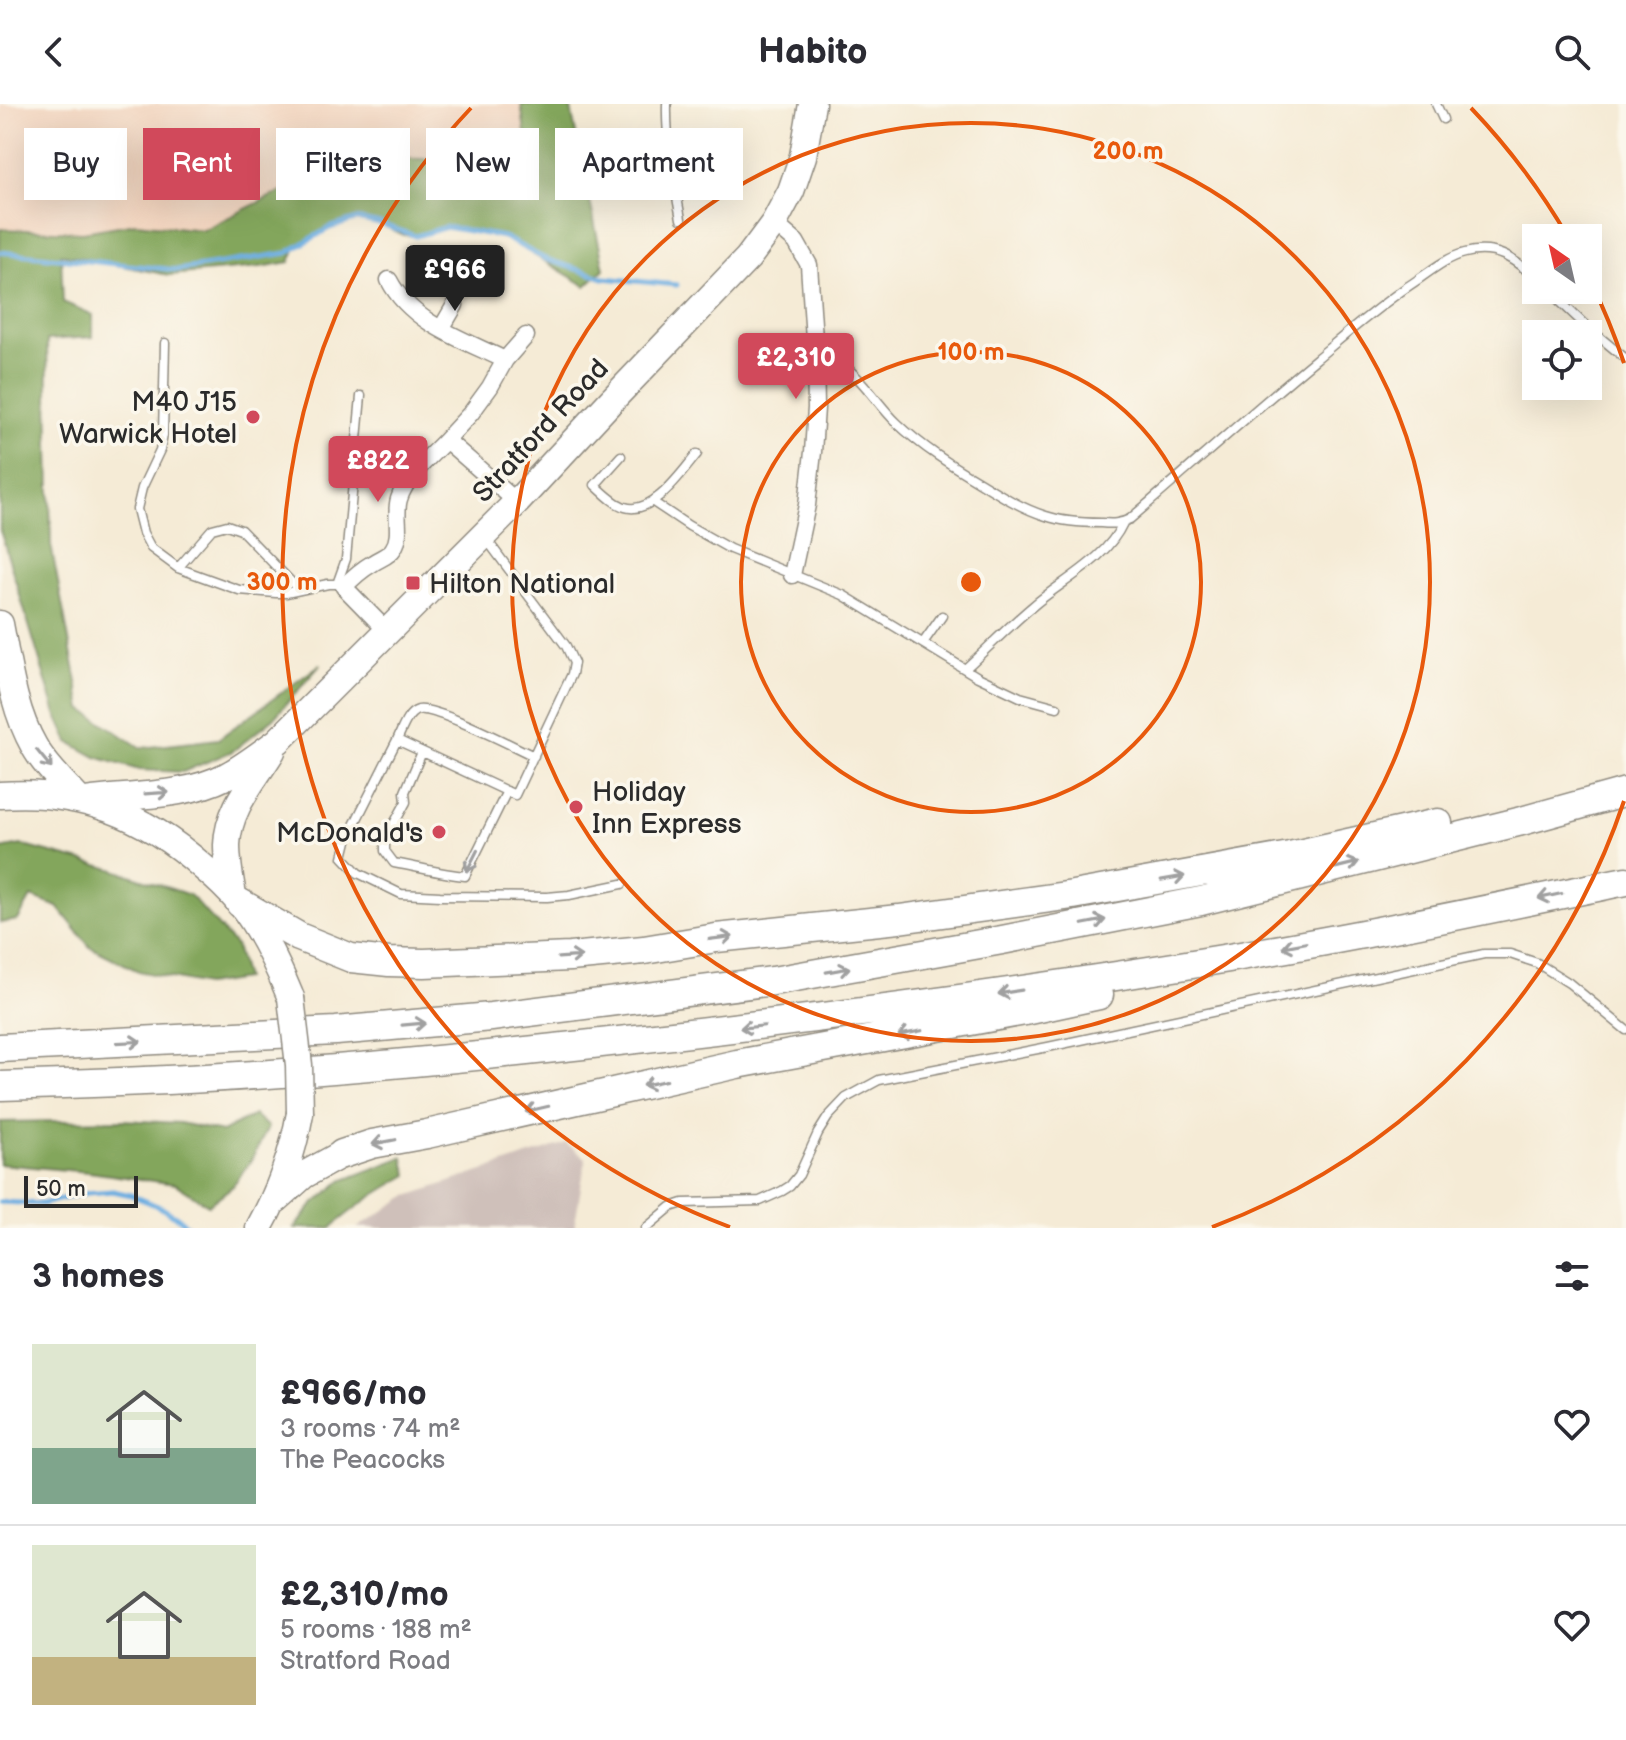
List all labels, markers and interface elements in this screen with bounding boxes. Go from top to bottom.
icon: back [32,30,76,74]
icon: search [1550,30,1594,74]
text: Habito [758,31,868,74]
chip: Buy [24,128,127,200]
chip: Rent [143,128,260,200]
chip: Filters [276,128,410,200]
chip: New [426,128,539,200]
chip: Apartment [555,128,743,200]
text: 200 m [1093,137,1163,166]
north arrow [1522,224,1602,304]
map controls [1522,224,1602,400]
pin: £966 [408,245,502,313]
text: £966 [424,255,486,286]
button: locate [1522,320,1602,400]
pin: £2,310 [731,333,861,401]
text: 100 m [938,338,1004,367]
text: £2,310 [756,343,836,374]
street label: Stratford Road [466,353,616,510]
place label: M40 J15 Warwick Hotel [59,386,237,451]
marker: M40 J15 Warwick Hotel [244,408,262,426]
pin: £822 [331,436,425,504]
text: £822 [347,446,409,477]
text: 300 m [247,568,317,597]
place label: Hilton National [429,568,615,601]
centre of rings [957,568,985,596]
marker: Hilton National [404,574,422,592]
one-way arrow [35,748,53,769]
place label: Holiday Inn Express [592,776,742,841]
one-way arrow [143,785,170,800]
marker: Holiday Inn Express [567,798,585,816]
place label: McDonald's [276,817,423,850]
marker: McDonald's [430,823,448,841]
one-way arrow [464,849,480,873]
one-way arrow [1334,856,1360,871]
one-way arrow [1160,869,1185,884]
one-way arrow [1537,890,1563,905]
one-way arrow [1080,914,1106,929]
one-way arrow [708,930,733,945]
one-way arrow [1282,939,1308,954]
one-way arrow [556,949,583,964]
one-way arrow [825,961,850,976]
one-way arrow [998,985,1023,1000]
one-way arrow [400,1016,427,1031]
one-way arrow [739,1019,766,1034]
one-way arrow [897,1026,923,1041]
one-way arrow [115,1034,142,1049]
one-way arrow [642,1076,668,1091]
one-way arrow [524,1102,550,1117]
one-way arrow [371,1135,397,1150]
scale bar [24,1172,138,1208]
text: 50 m [36,1176,86,1203]
icon: filters [1550,1254,1594,1298]
text: 3 homes [32,1256,164,1297]
text: £966/mo [280,1373,427,1414]
icon: home [96,1376,192,1472]
icon: heart [1550,1402,1594,1446]
text: 3 rooms · 74 m² [280,1414,460,1445]
text: The Peacocks [280,1445,445,1476]
text: £2,310/mo [280,1574,449,1615]
icon: home [96,1577,192,1673]
icon: heart [1550,1603,1594,1647]
text: 5 rooms · 188 m² [280,1615,472,1646]
text: Stratford Road [280,1646,451,1677]

